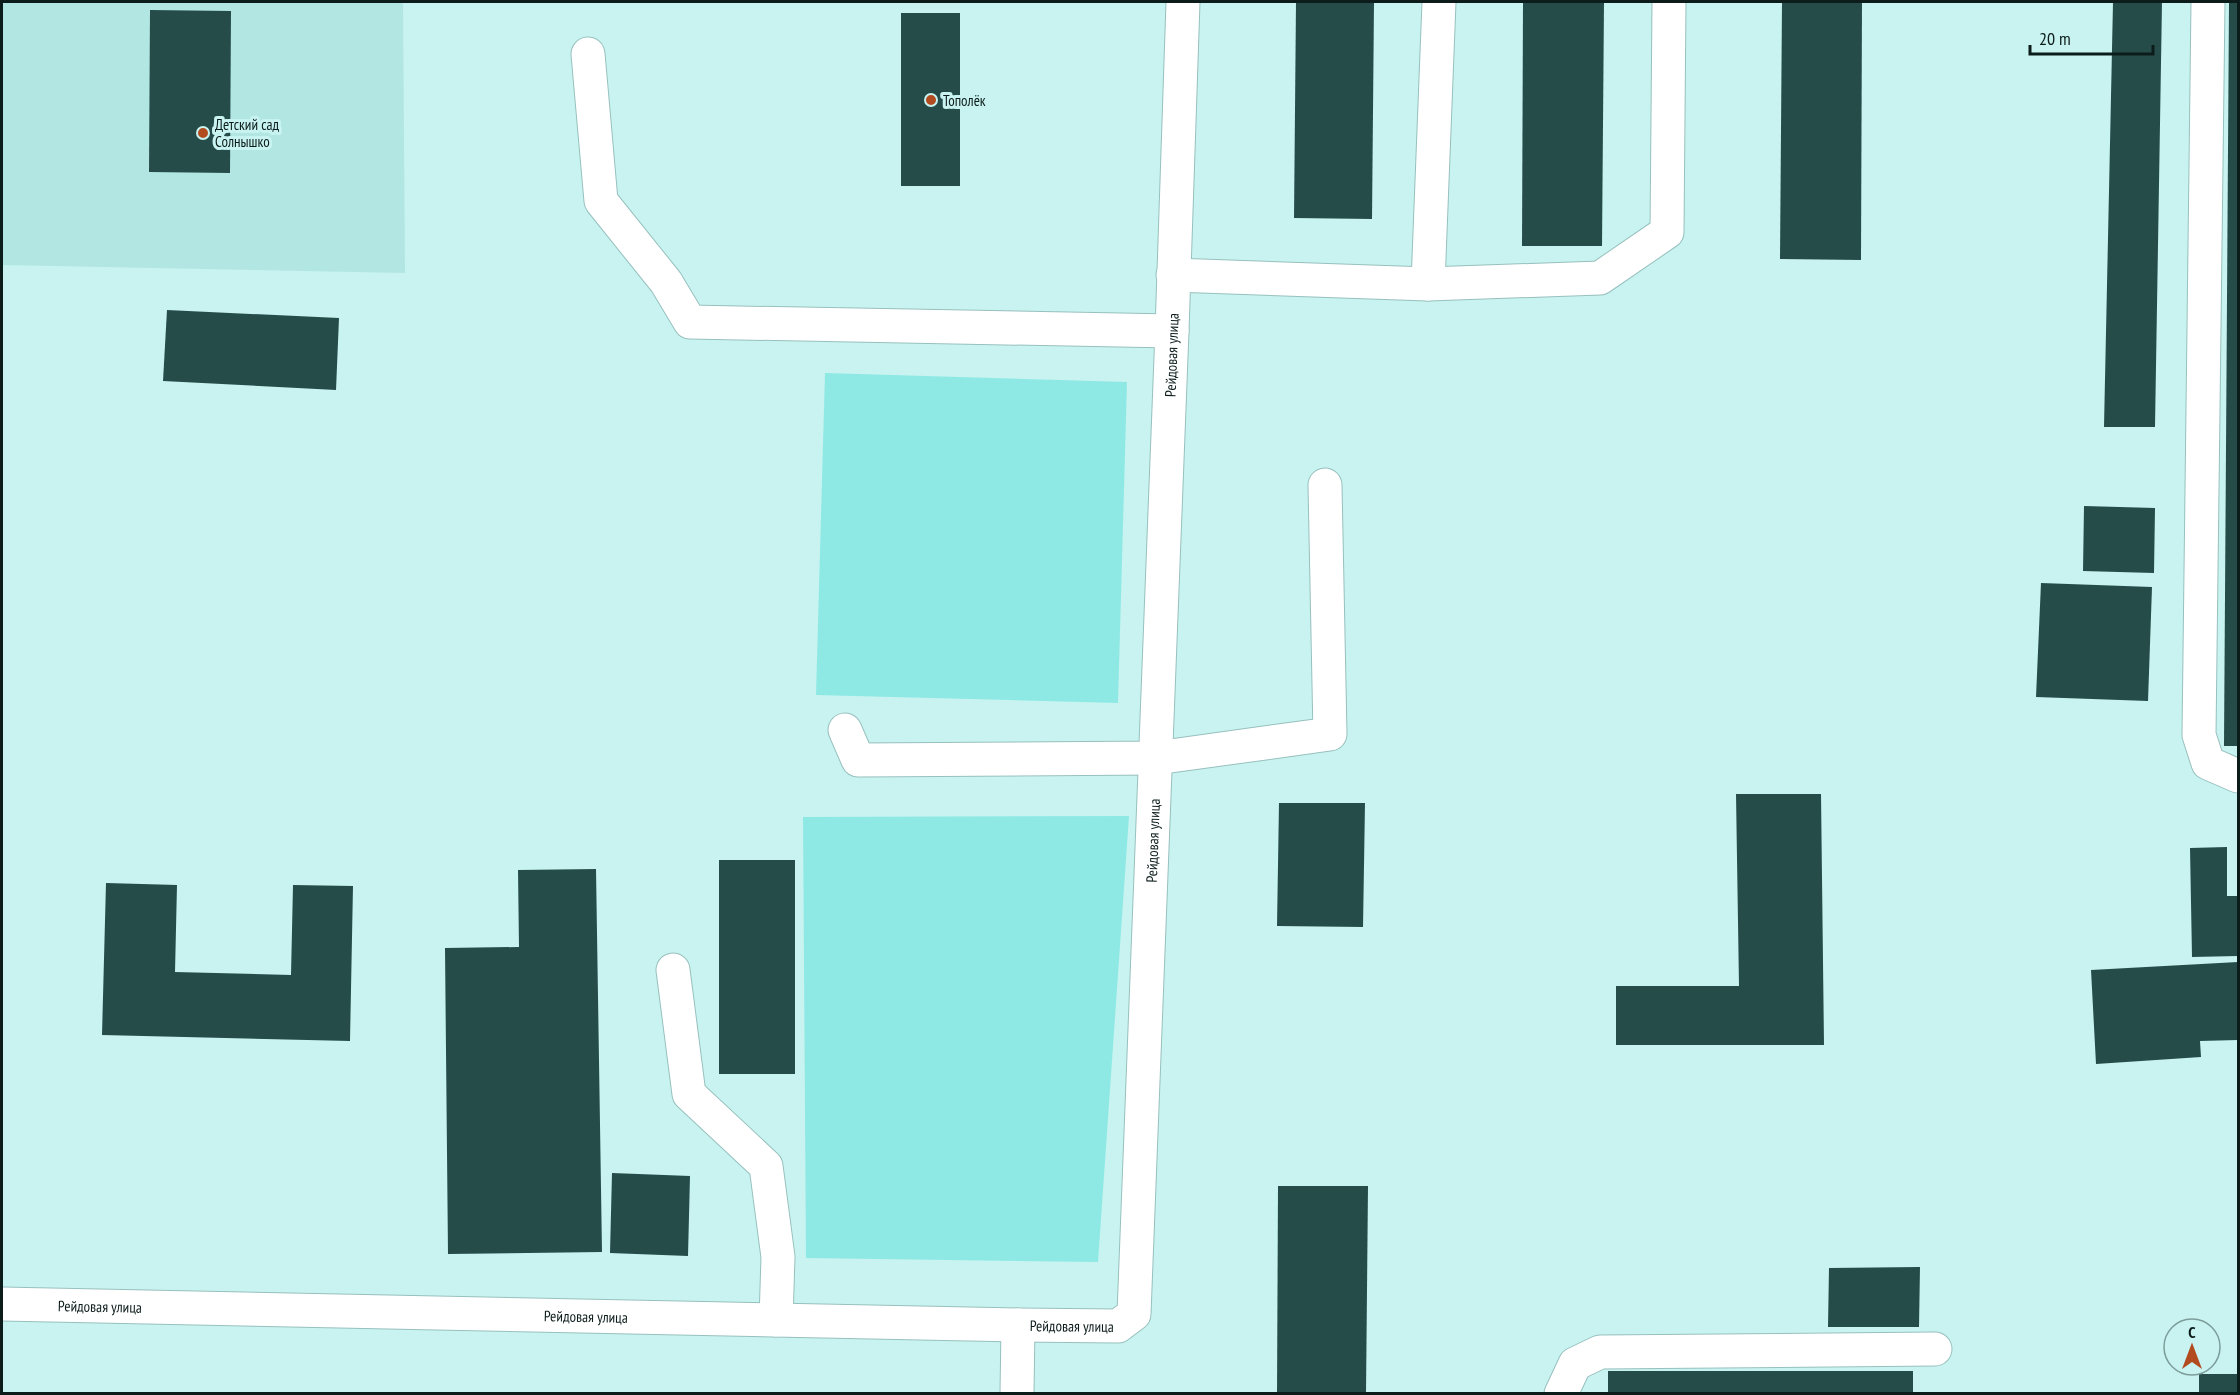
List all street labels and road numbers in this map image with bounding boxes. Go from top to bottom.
street label: Рейдовая улица [1160,313,1182,397]
street label: Рейдовая улица [1141,798,1163,883]
street label: Рейдовая улица [58,1296,142,1316]
street label: Рейдовая улица [544,1306,628,1326]
street label: Рейдовая улица [1030,1316,1114,1335]

